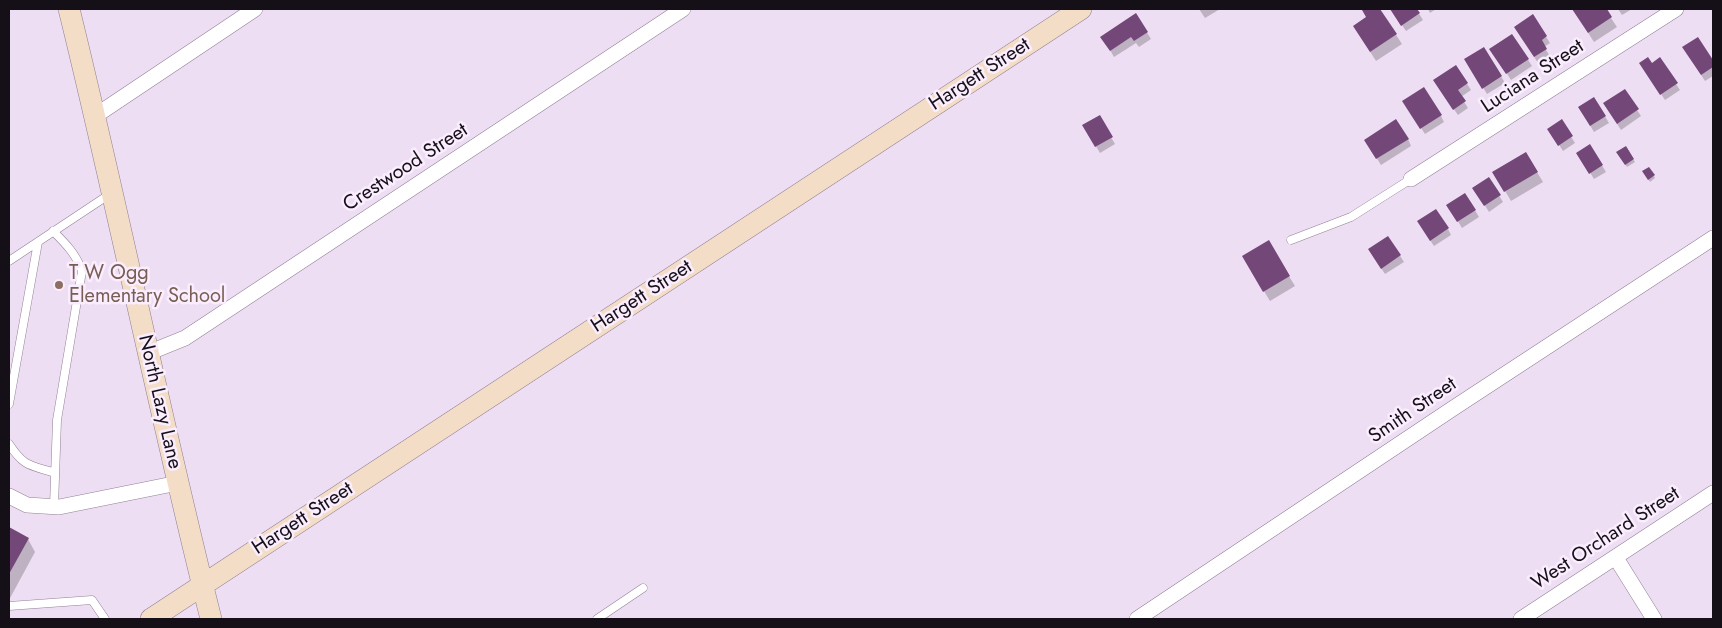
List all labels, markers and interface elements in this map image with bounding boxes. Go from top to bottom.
street label: Hargett Street [925,33,1035,117]
street label: Luciana Street [1477,35,1589,119]
street label: Crestwood Street [339,119,473,217]
street label: Hargett Street [587,255,697,339]
place label: T W Ogg Elementary School [69,262,225,309]
marker: T W Ogg Elementary School [53,279,65,291]
street label: North Lazy Lane [132,333,186,471]
street label: Smith Street [1365,373,1461,449]
street label: Hargett Street [248,477,358,561]
street label: West Orchard Street [1528,482,1684,596]

